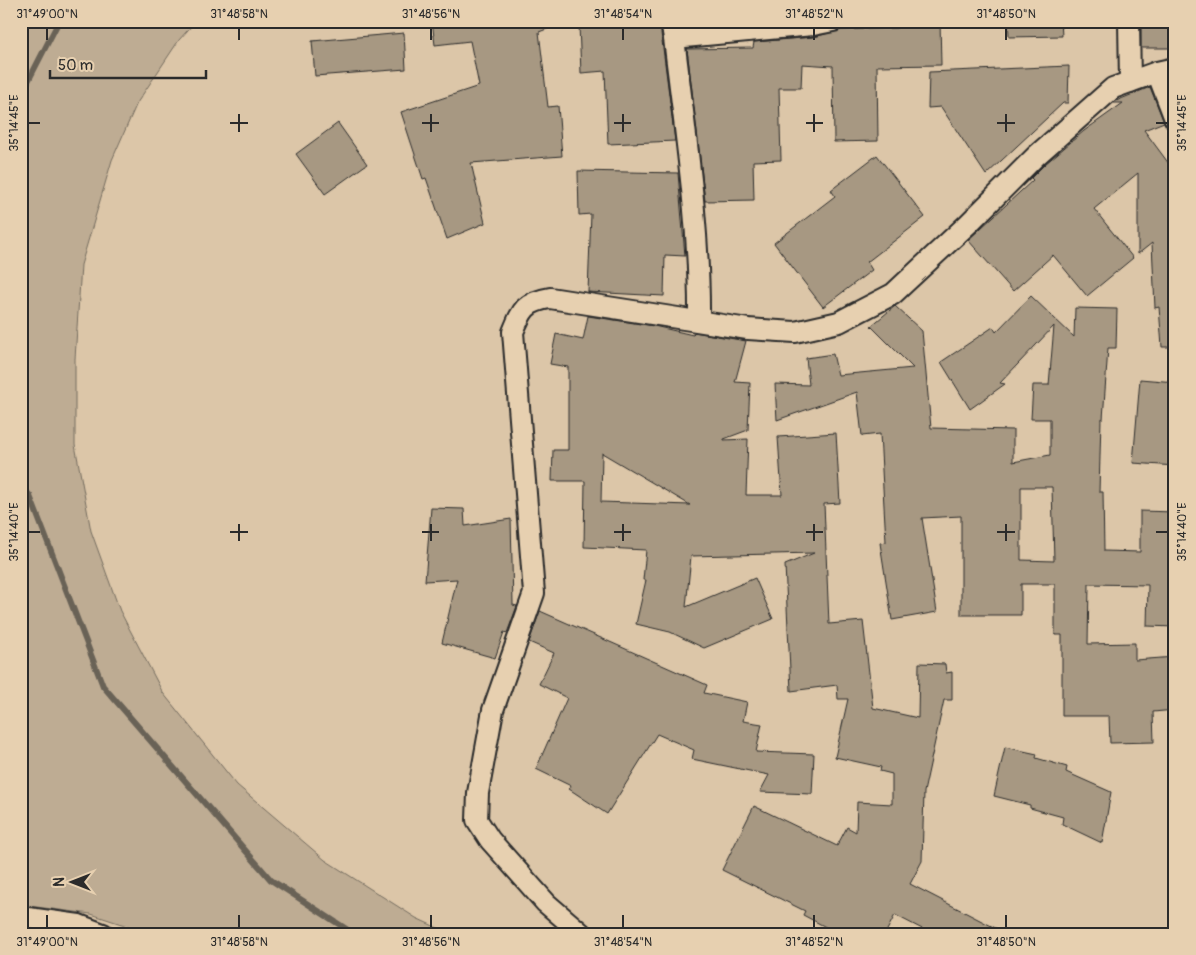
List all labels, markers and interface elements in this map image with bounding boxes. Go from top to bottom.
text: 31°49'00"N [16,7,78,22]
text: 31°48'58"N [210,7,268,22]
text: 31°48'56"N [402,7,460,22]
text: 31°48'54"N [594,7,652,22]
text: 31°48'52"N [785,7,843,22]
text: 31°48'50"N [976,7,1036,22]
scale bar [50,48,206,80]
text: 50 m [58,56,93,75]
text: 35°14'45"E [7,94,22,152]
text: 35°14'45"E [1175,94,1190,152]
text: 35°14'40"E [7,503,22,561]
text: 35°14'40"E [1175,503,1190,561]
north arrow [48,858,98,908]
text: N [51,877,68,887]
text: 31°49'00"N [16,935,78,950]
text: 31°48'58"N [210,935,268,950]
text: 31°48'56"N [402,935,460,950]
text: 31°48'54"N [594,935,652,950]
text: 31°48'52"N [785,935,843,950]
text: 31°48'50"N [976,935,1036,950]

